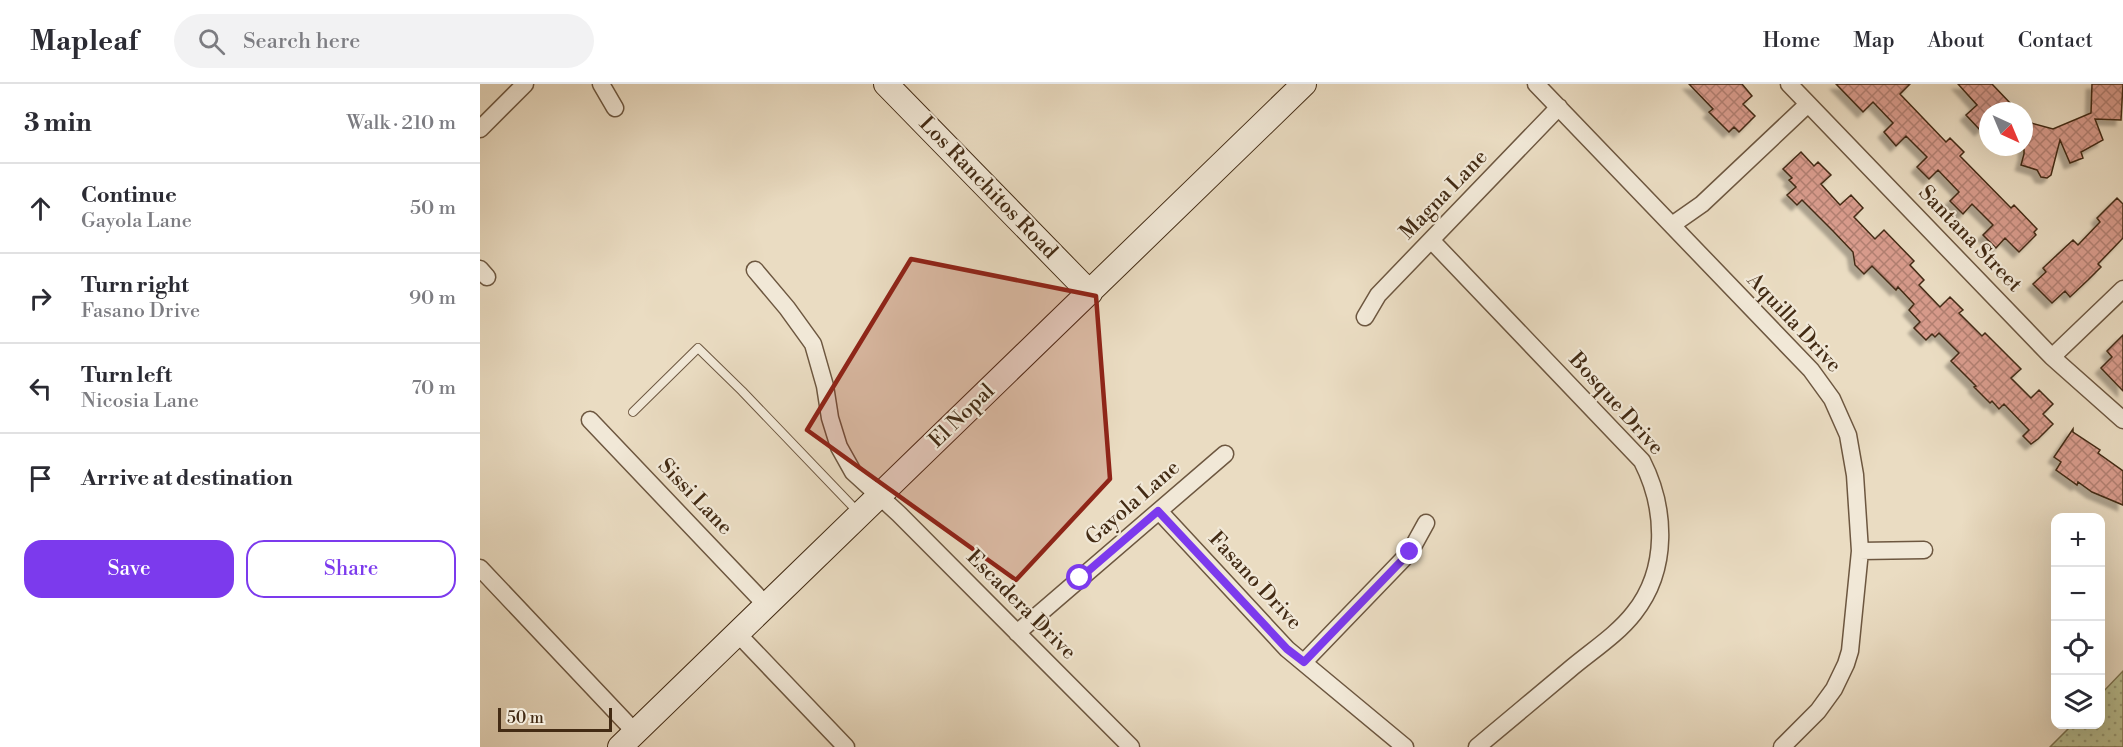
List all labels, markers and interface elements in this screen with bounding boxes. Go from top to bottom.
search box [174,14,594,68]
text: Mapleaf [30,24,138,59]
icon: search [195,25,228,58]
text: Search here [243,28,360,55]
text: Home [1763,28,1820,54]
text: Map [1853,28,1895,54]
text: About [1928,28,1985,54]
text: Contact [2018,28,2093,54]
north arrow [1979,102,2033,156]
text: 3 min [24,107,92,139]
text: Walk · 210 m [347,111,456,136]
street label: Los Ranchitos Road [913,111,1063,265]
street label: Magna Lane [1395,145,1493,245]
street label: Santana Street [1913,180,2028,298]
text: Continue [81,182,177,209]
icon: ahead [24,192,57,225]
text: 50 m [410,196,456,221]
text: Gayola Lane [81,209,192,234]
street label: Aquilla Drive [1741,267,1847,378]
text: Turn right [81,272,189,299]
icon: right [24,282,57,315]
text: 90 m [409,286,456,311]
text: Fasano Drive [81,299,200,324]
street label: Bosque Drive [1562,347,1669,461]
text: Turn left [81,362,172,389]
icon: left [24,372,57,405]
text: 70 m [412,376,456,401]
street label: El Nopal [924,378,1000,454]
text: Nicosia Lane [81,389,199,414]
street label: Sissi Lane [652,453,738,541]
street label: Gayola Lane [1081,455,1185,551]
icon: arrive [24,462,57,495]
text: Arrive at destination [81,465,293,492]
map controls [2051,513,2105,729]
button: + [2051,513,2105,567]
street label: Fasano Drive [1203,526,1307,636]
route end [1396,538,1422,564]
button: Save [24,540,234,598]
button: Share [246,540,456,598]
street label: Escadera Drive [961,545,1081,665]
route start [1066,564,1092,590]
button: − [2051,567,2105,621]
button: locate [2051,621,2105,675]
button: layers [2051,675,2105,729]
scale bar [498,705,612,732]
text: 50 m [507,708,544,728]

